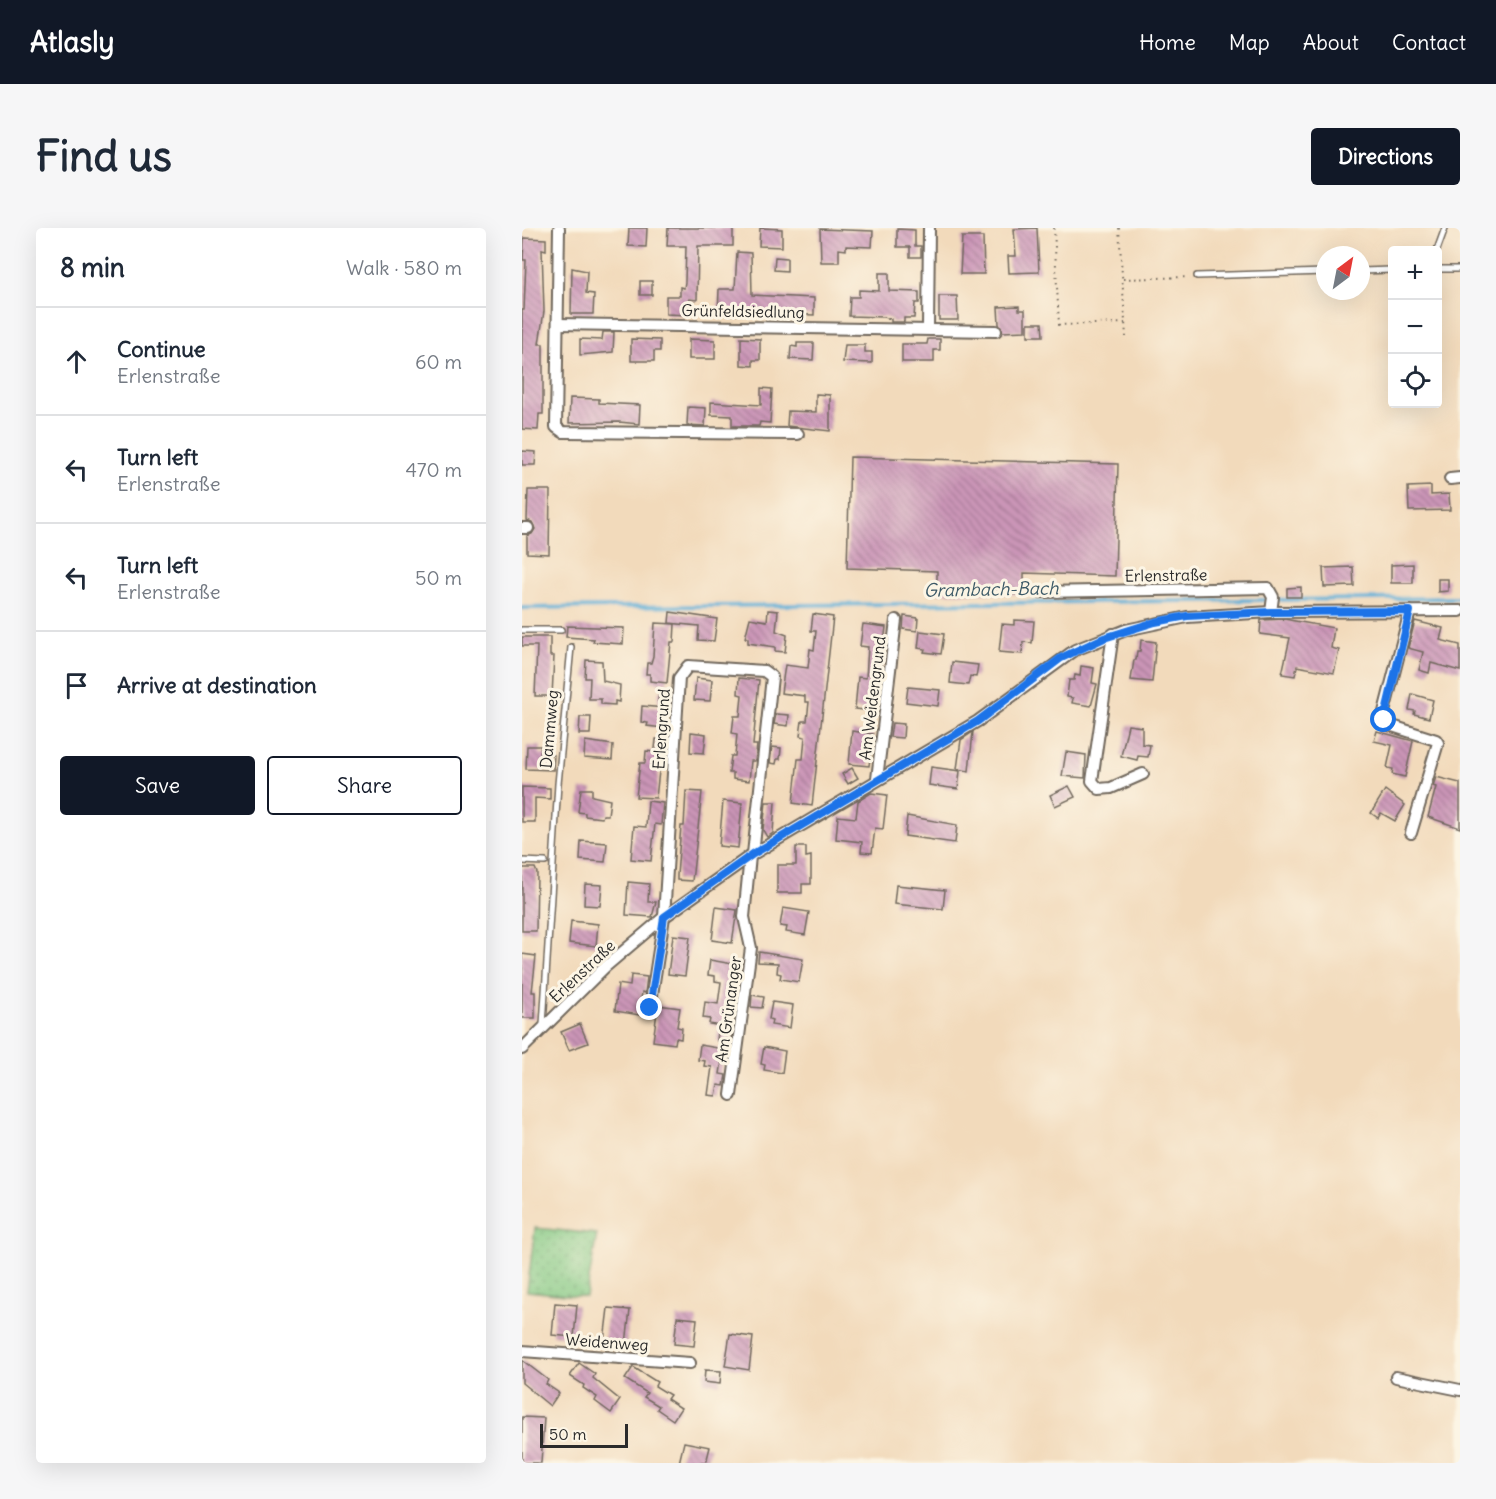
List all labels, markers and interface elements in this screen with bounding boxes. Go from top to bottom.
text: Atlasly [30,24,114,60]
text: Home [1139,29,1196,56]
text: Map [1229,29,1270,56]
text: About [1303,29,1359,56]
text: Contact [1392,29,1466,56]
button: Directions [1311,128,1460,185]
text: Find us [36,130,172,182]
north arrow [1316,246,1370,300]
map controls [1388,246,1442,408]
button: + [1388,246,1442,300]
text: 8 min [60,251,125,284]
text: Walk · 580 m [346,255,462,280]
street label: Grünfeldsiedlung [681,300,805,322]
button: − [1388,300,1442,354]
text: Continue [117,335,206,363]
icon: ahead [60,345,93,378]
text: 60 m [415,349,462,374]
button: locate [1388,354,1442,408]
text: Erlenstraße [117,363,221,388]
text: Turn left [117,443,198,471]
icon: left [60,453,93,486]
text: 470 m [405,457,462,482]
text: Erlenstraße [117,471,221,496]
text: Turn left [117,551,198,579]
icon: left [60,561,93,594]
street label: Erlenstraße [1124,564,1208,586]
text: 50 m [415,565,462,590]
water label: Grambach-Bach [923,576,1059,602]
text: Erlenstraße [117,579,221,604]
street label: Am Weidengrund [854,635,890,761]
icon: arrive [60,669,93,702]
text: Arrive at destination [117,671,317,699]
street label: Erlengrund [648,688,674,770]
street label: Dammweg [536,689,562,769]
route start [1370,706,1396,732]
button: Save [60,756,255,815]
button: Share [267,756,462,815]
street label: Erlenstraße [545,935,619,1007]
street label: Am Grünanger [711,954,745,1064]
route end [636,994,662,1020]
street label: Weidenweg [565,1329,649,1355]
scale bar [540,1421,628,1448]
text: 50 m [549,1424,587,1444]

